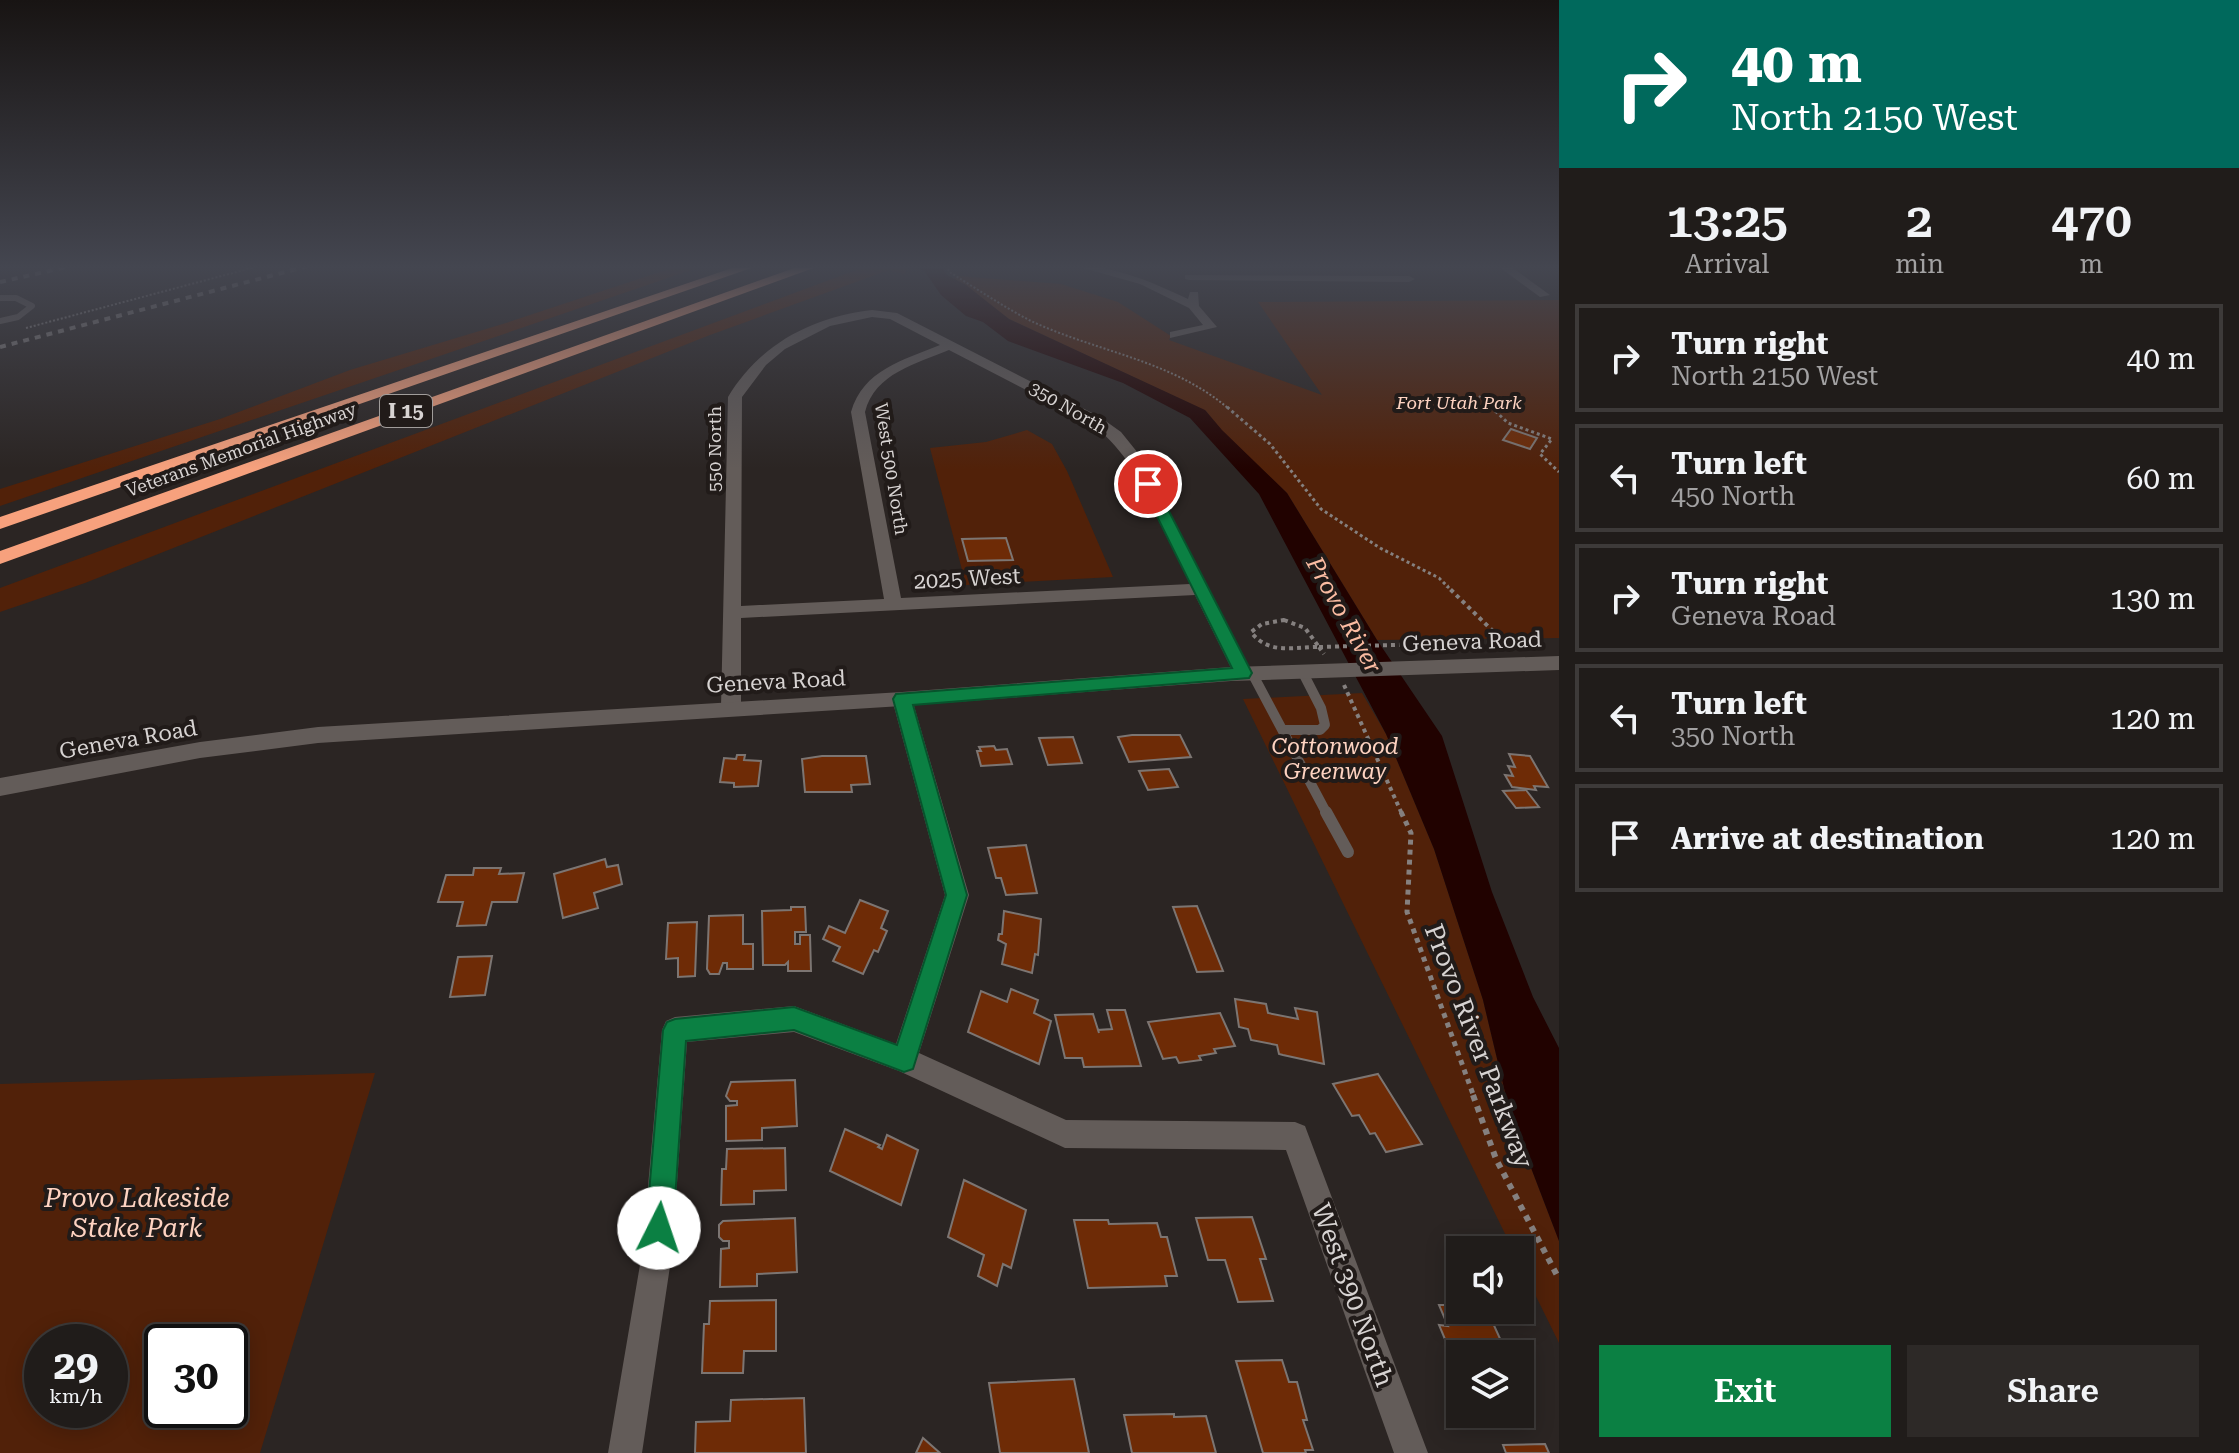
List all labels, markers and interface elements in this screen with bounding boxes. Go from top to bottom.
text: 40 m [1731,30,1862,96]
icon: right [1599,32,1703,136]
text: North 2150 West [1731,97,2018,139]
text: 13:25 [1666,193,1788,249]
text: 2 [1906,193,1933,249]
text: 470 [2051,193,2132,249]
text: Arrival [1685,249,1769,279]
text: min [1895,249,1944,279]
text: m [2080,249,2103,279]
text: Turn right [1671,326,1828,361]
icon: right [1603,336,1647,380]
text: 40 m [2126,341,2195,376]
text: North 2150 West [1671,361,1878,391]
street label: 350 North [1026,377,1111,438]
park label: Fort Utah Park [1395,392,1522,413]
road number: I 15 [380,395,432,427]
street label: Veterans Memorial Highway [123,398,359,501]
street label: West 500 North [871,401,912,537]
street label: 550 North [704,406,725,492]
text: Turn left [1671,446,1807,481]
pin [1114,450,1182,518]
icon: left [1603,456,1647,500]
text: 60 m [2126,461,2195,496]
icon: arrive [1126,462,1170,506]
text: 450 North [1671,481,1795,511]
water label: Provo River [1300,551,1387,678]
street label: 2025 West [913,563,1021,594]
text: Turn right [1671,566,1828,601]
icon: right [1603,576,1647,620]
text: 130 m [2110,581,2195,616]
text: Geneva Road [1671,601,1836,631]
street label: Geneva Road [1402,627,1542,656]
street label: Geneva Road [706,665,846,698]
text: Turn left [1671,686,1807,721]
icon: left [1603,696,1647,740]
text: 120 m [2110,701,2195,736]
street label: Geneva Road [57,715,199,764]
text: 350 North [1671,721,1795,751]
park label: Cottonwood Greenway [1271,734,1399,784]
icon: arrive [1603,816,1647,860]
text: Arrive at destination [1671,821,1984,856]
text: 120 m [2110,821,2195,856]
street label: Provo River Parkway [1419,920,1540,1173]
park label: Provo Lakeside Stake Park [43,1183,230,1243]
position arrow [617,1186,701,1270]
street label: West 390 North [1306,1199,1400,1391]
map controls [1446,1236,1534,1428]
button: sound [1446,1236,1534,1324]
speed limit sign: 30 [144,1324,248,1428]
button: layers [1446,1340,1534,1428]
text: 29 [54,1342,98,1389]
button: Exit [1599,1345,1891,1437]
button: Share [1907,1345,2199,1437]
text: km/h [49,1384,103,1408]

